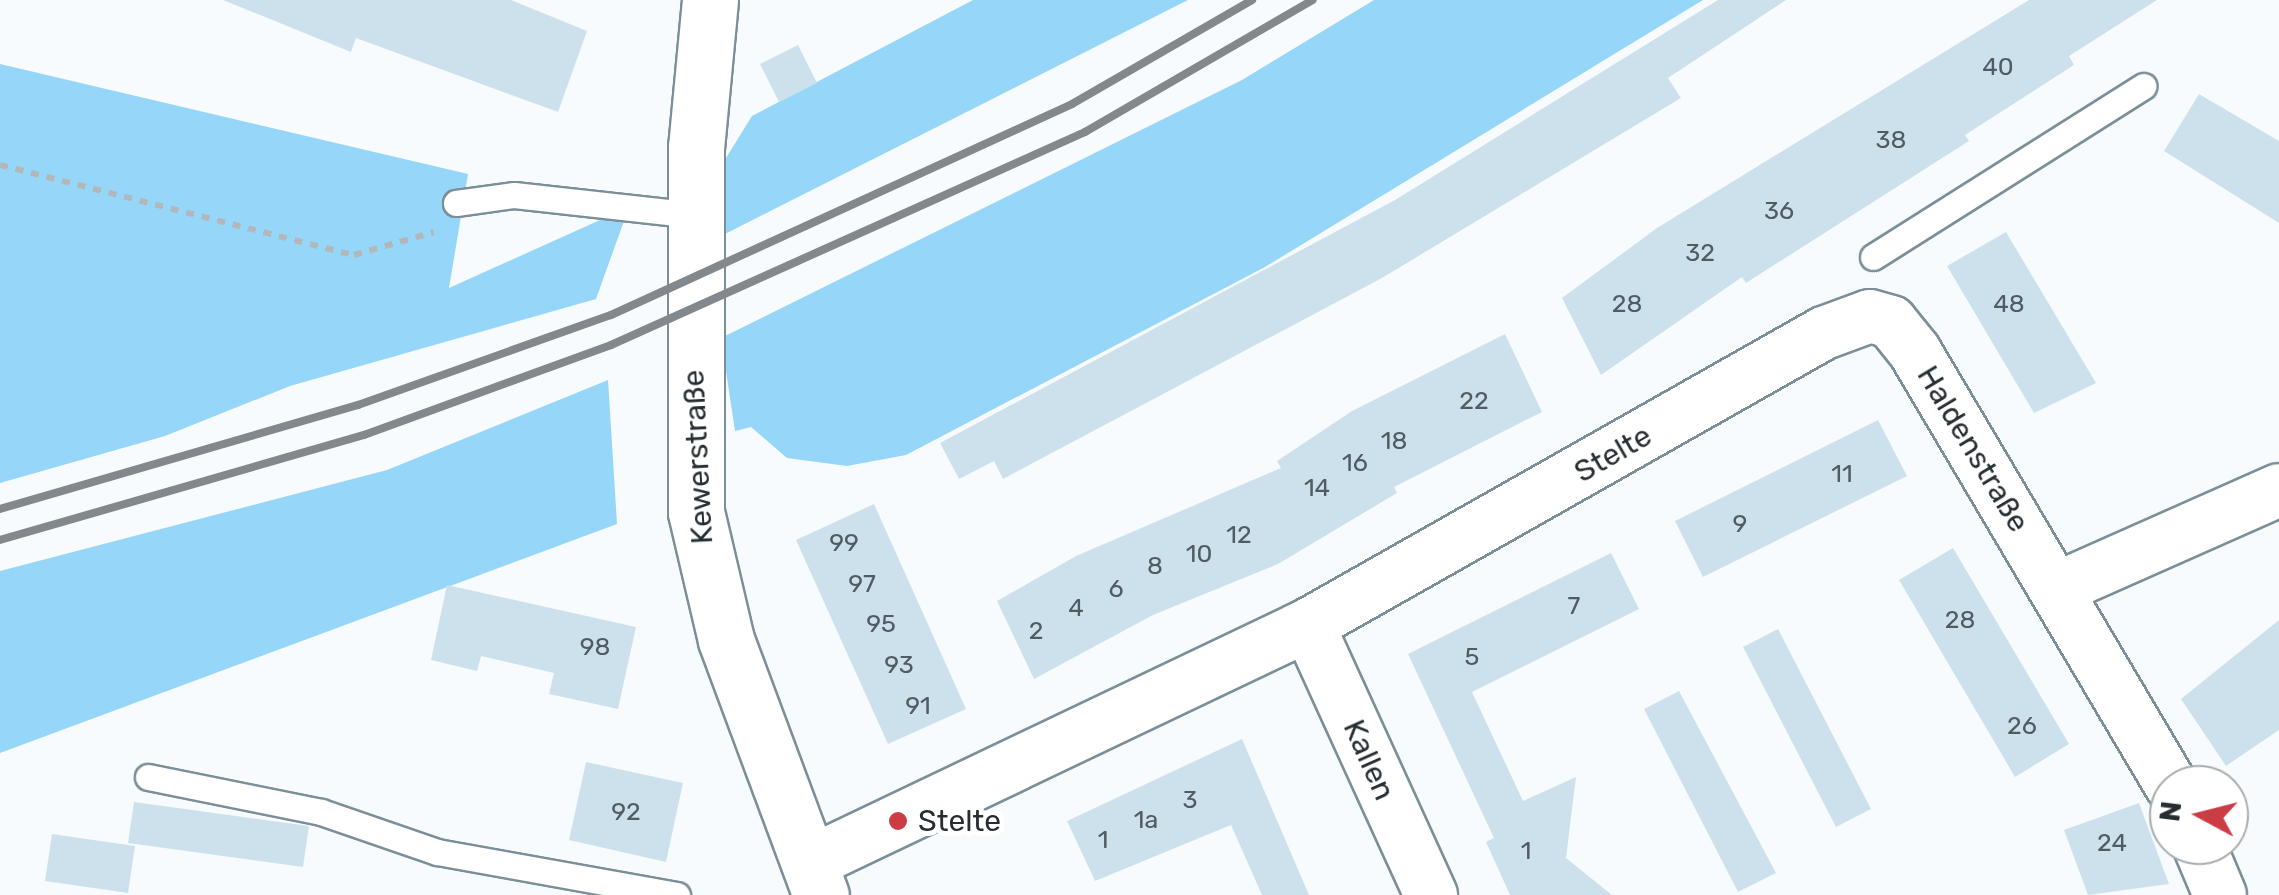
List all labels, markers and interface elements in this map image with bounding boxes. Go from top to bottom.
house number: 40 [1982,52,2014,82]
house number: 38 [1876,125,1906,155]
house number: 36 [1764,196,1794,226]
house number: 32 [1685,238,1715,268]
house number: 28 [1612,289,1642,319]
house number: 48 [1993,289,2025,319]
street label: Haldenstraße [1909,359,2037,539]
street label: Kewerstraße [675,369,721,545]
house number: 22 [1459,386,1489,416]
street label: Stelte [1568,418,1658,490]
house number: 18 [1381,426,1407,456]
house number: 16 [1342,448,1368,478]
house number: 11 [1831,459,1853,489]
house number: 14 [1304,473,1330,503]
house number: 9 [1733,509,1747,539]
house number: 12 [1226,520,1252,550]
house number: 99 [829,528,859,558]
house number: 10 [1186,539,1212,569]
house number: 8 [1147,551,1163,581]
house number: 97 [848,569,876,599]
house number: 6 [1108,574,1124,604]
house number: 7 [1568,591,1580,621]
house number: 4 [1068,593,1084,623]
house number: 28 [1945,605,1975,635]
house number: 95 [866,609,896,639]
house number: 2 [1029,616,1043,646]
house number: 98 [580,632,610,662]
house number: 5 [1465,642,1479,672]
house number: 93 [884,650,914,680]
house number: 91 [905,691,931,721]
house number: 26 [2007,711,2037,741]
street label: Kallen [1335,714,1403,806]
north arrow [2149,765,2249,865]
house number: 3 [1182,785,1198,815]
house number: 92 [611,797,641,827]
text: N [2153,800,2188,824]
place label: Stelte [918,803,1001,839]
house number: 1a [1134,805,1158,835]
marker: Stelte [887,810,909,832]
house number: 1 [1098,825,1108,855]
house number: 24 [2097,828,2127,858]
house number: 1 [1521,836,1531,866]

